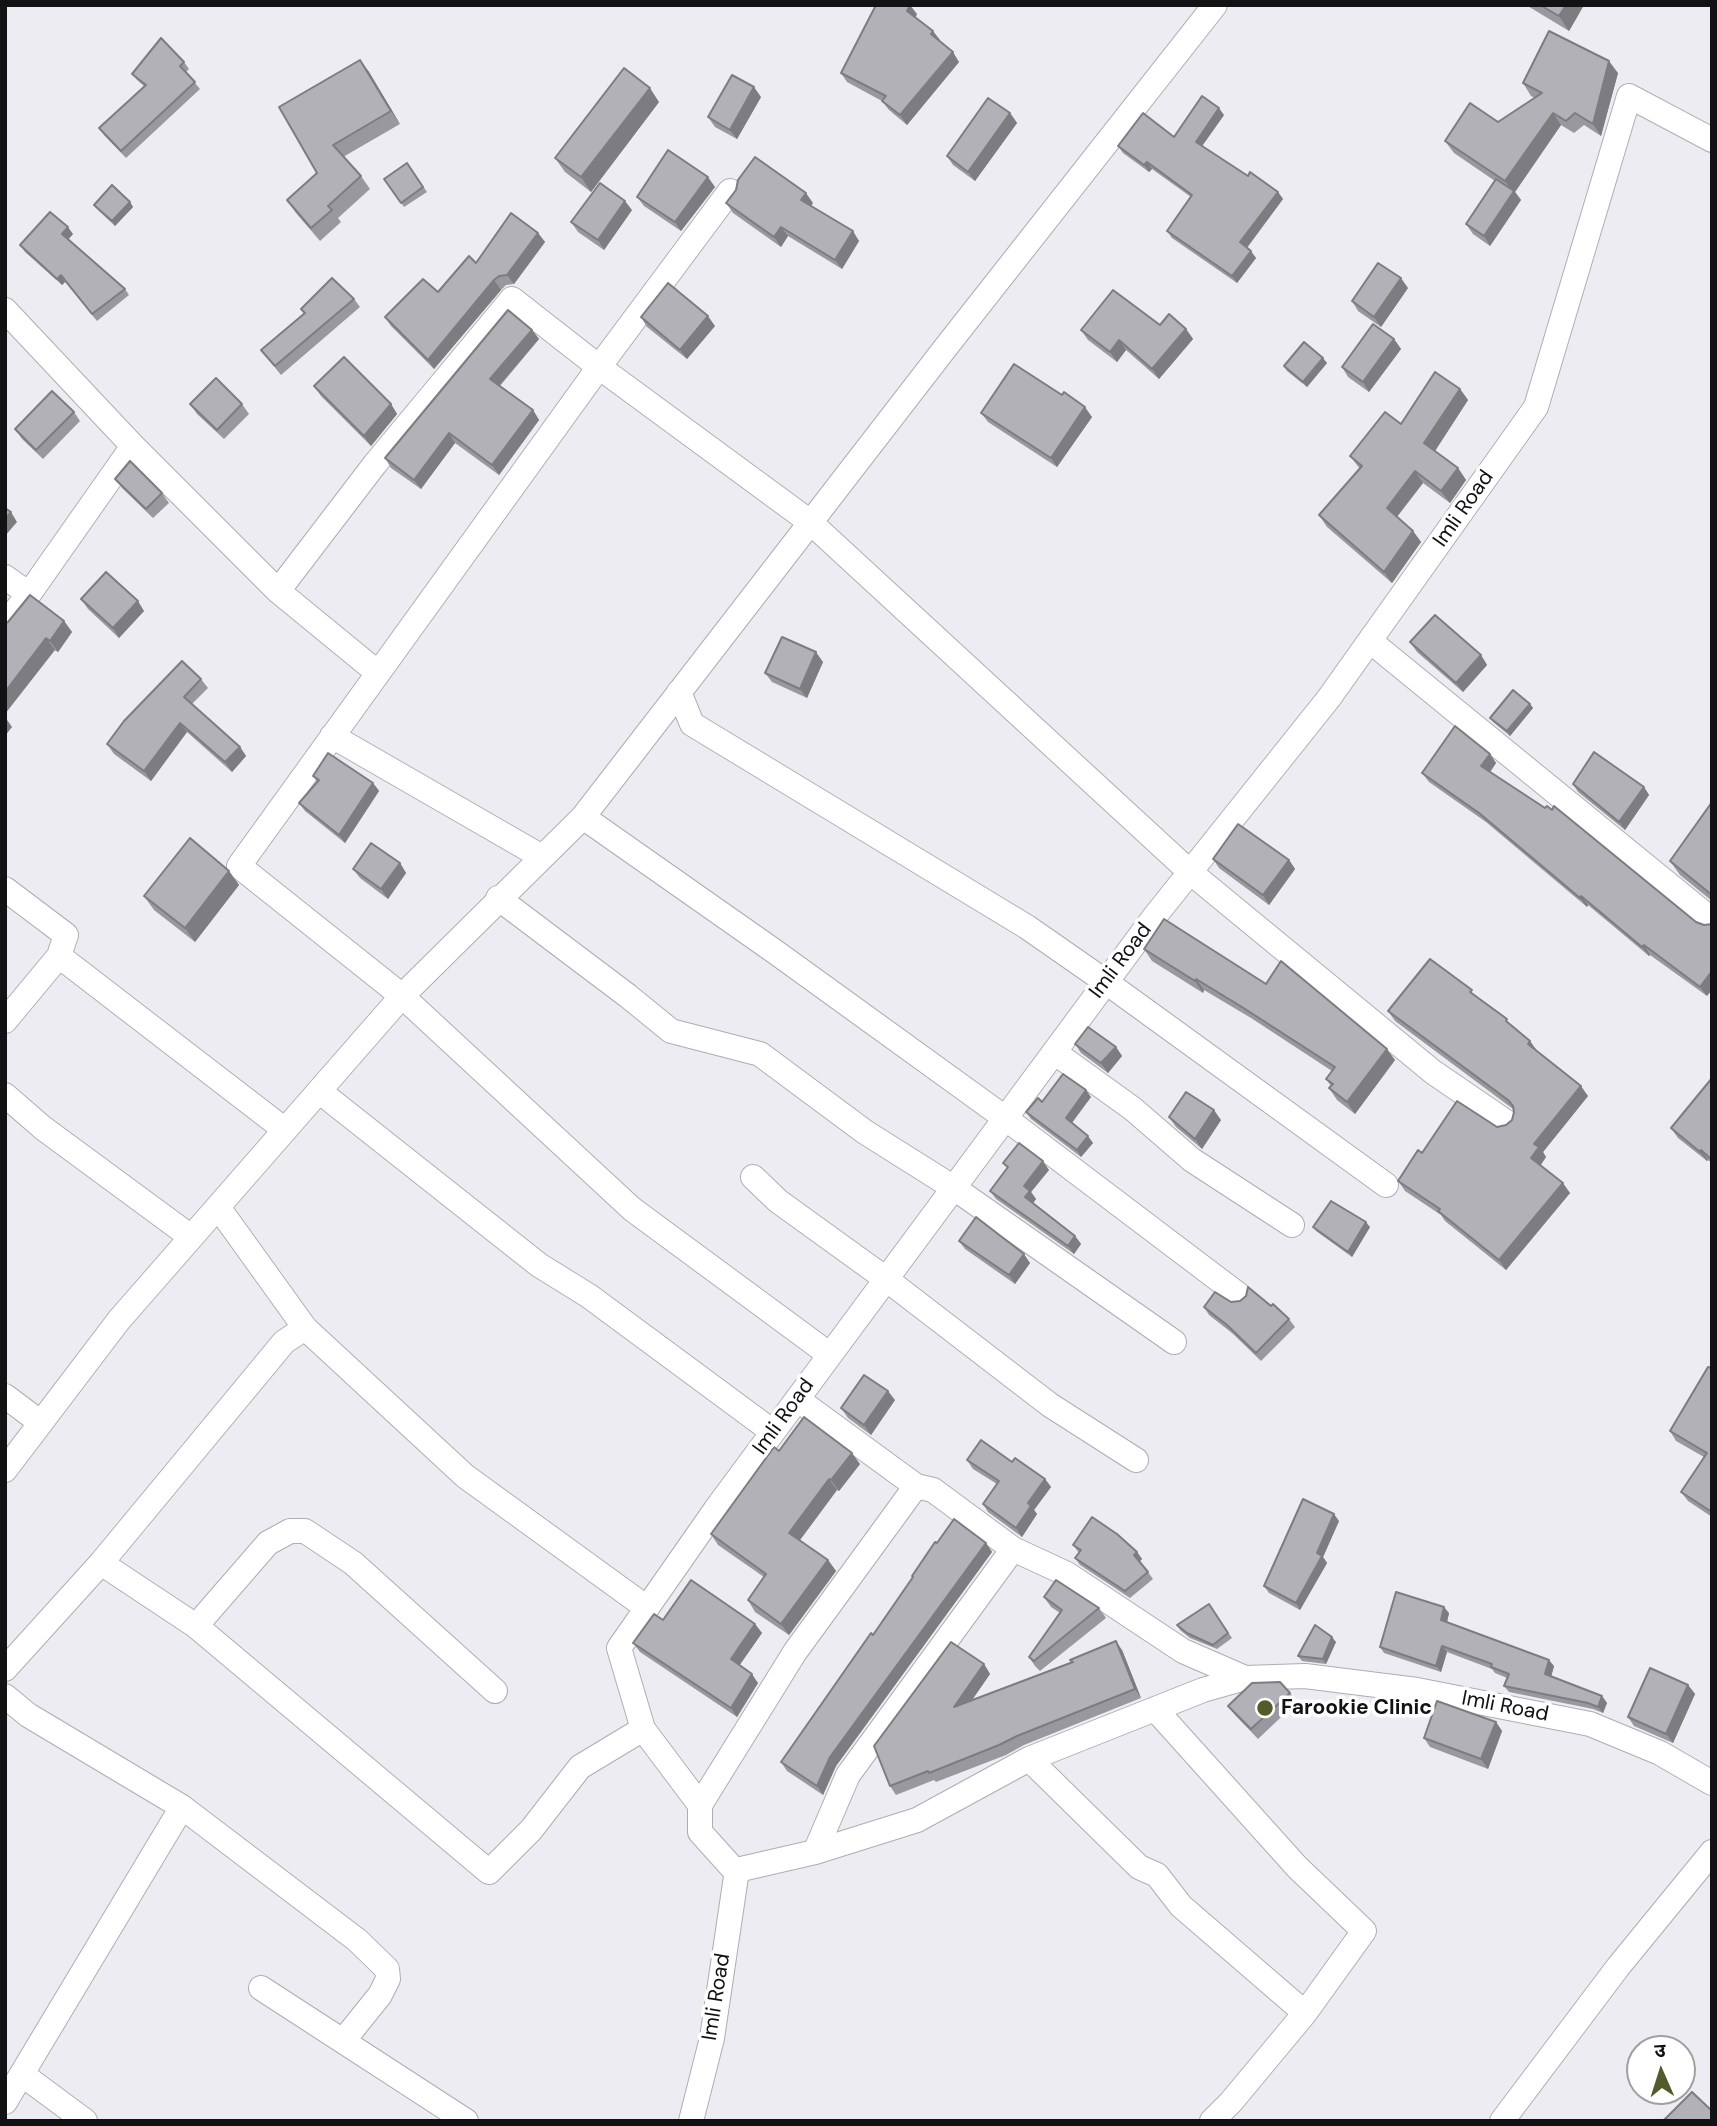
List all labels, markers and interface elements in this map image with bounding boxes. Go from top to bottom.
street label: Imli Road [1428,466,1500,552]
street label: Imli Road [1085,918,1157,1004]
street label: Imli Road [748,1374,820,1460]
street label: Imli Road [1459,1686,1551,1728]
place label: Farookie Clinic [1281,1695,1432,1721]
marker: Farookie Clinic [1255,1698,1275,1718]
street label: Imli Road [698,1952,736,2042]
north arrow [1626,2035,1696,2105]
text: उ [1654,2038,1666,2063]

